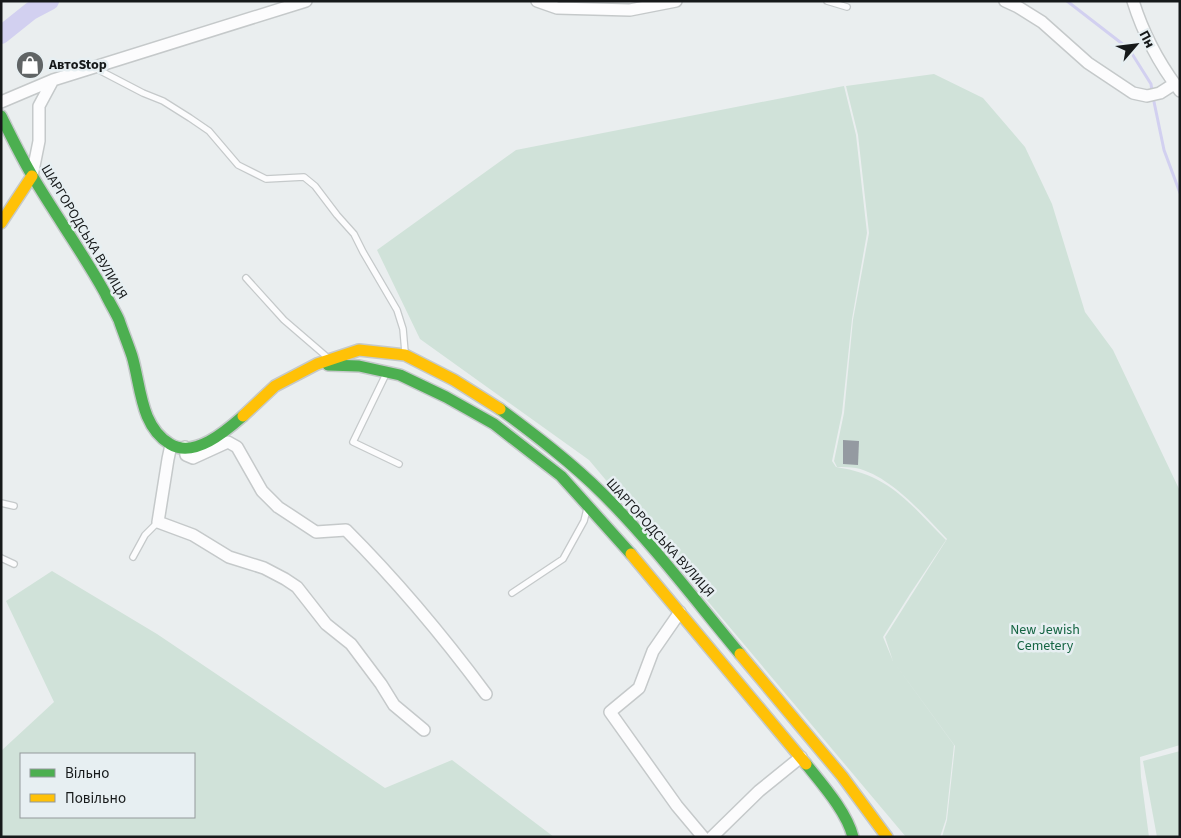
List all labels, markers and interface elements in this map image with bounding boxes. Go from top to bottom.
north arrow [1111,20,1161,70]
text: Пн [1134,27,1160,52]
shop icon: АвтоStop [15,50,45,80]
place label: АвтоStop [48,55,107,75]
street label: ШАРГОРОДСЬКА ВУЛИЦЯ [36,161,132,303]
street label: ШАРГОРОДСЬКА ВУЛИЦЯ [601,474,719,602]
park label: New Jewish Cemetery [1010,620,1080,656]
legend [20,753,195,818]
text: Вільно [65,763,109,784]
text: Повільно [65,788,126,809]

